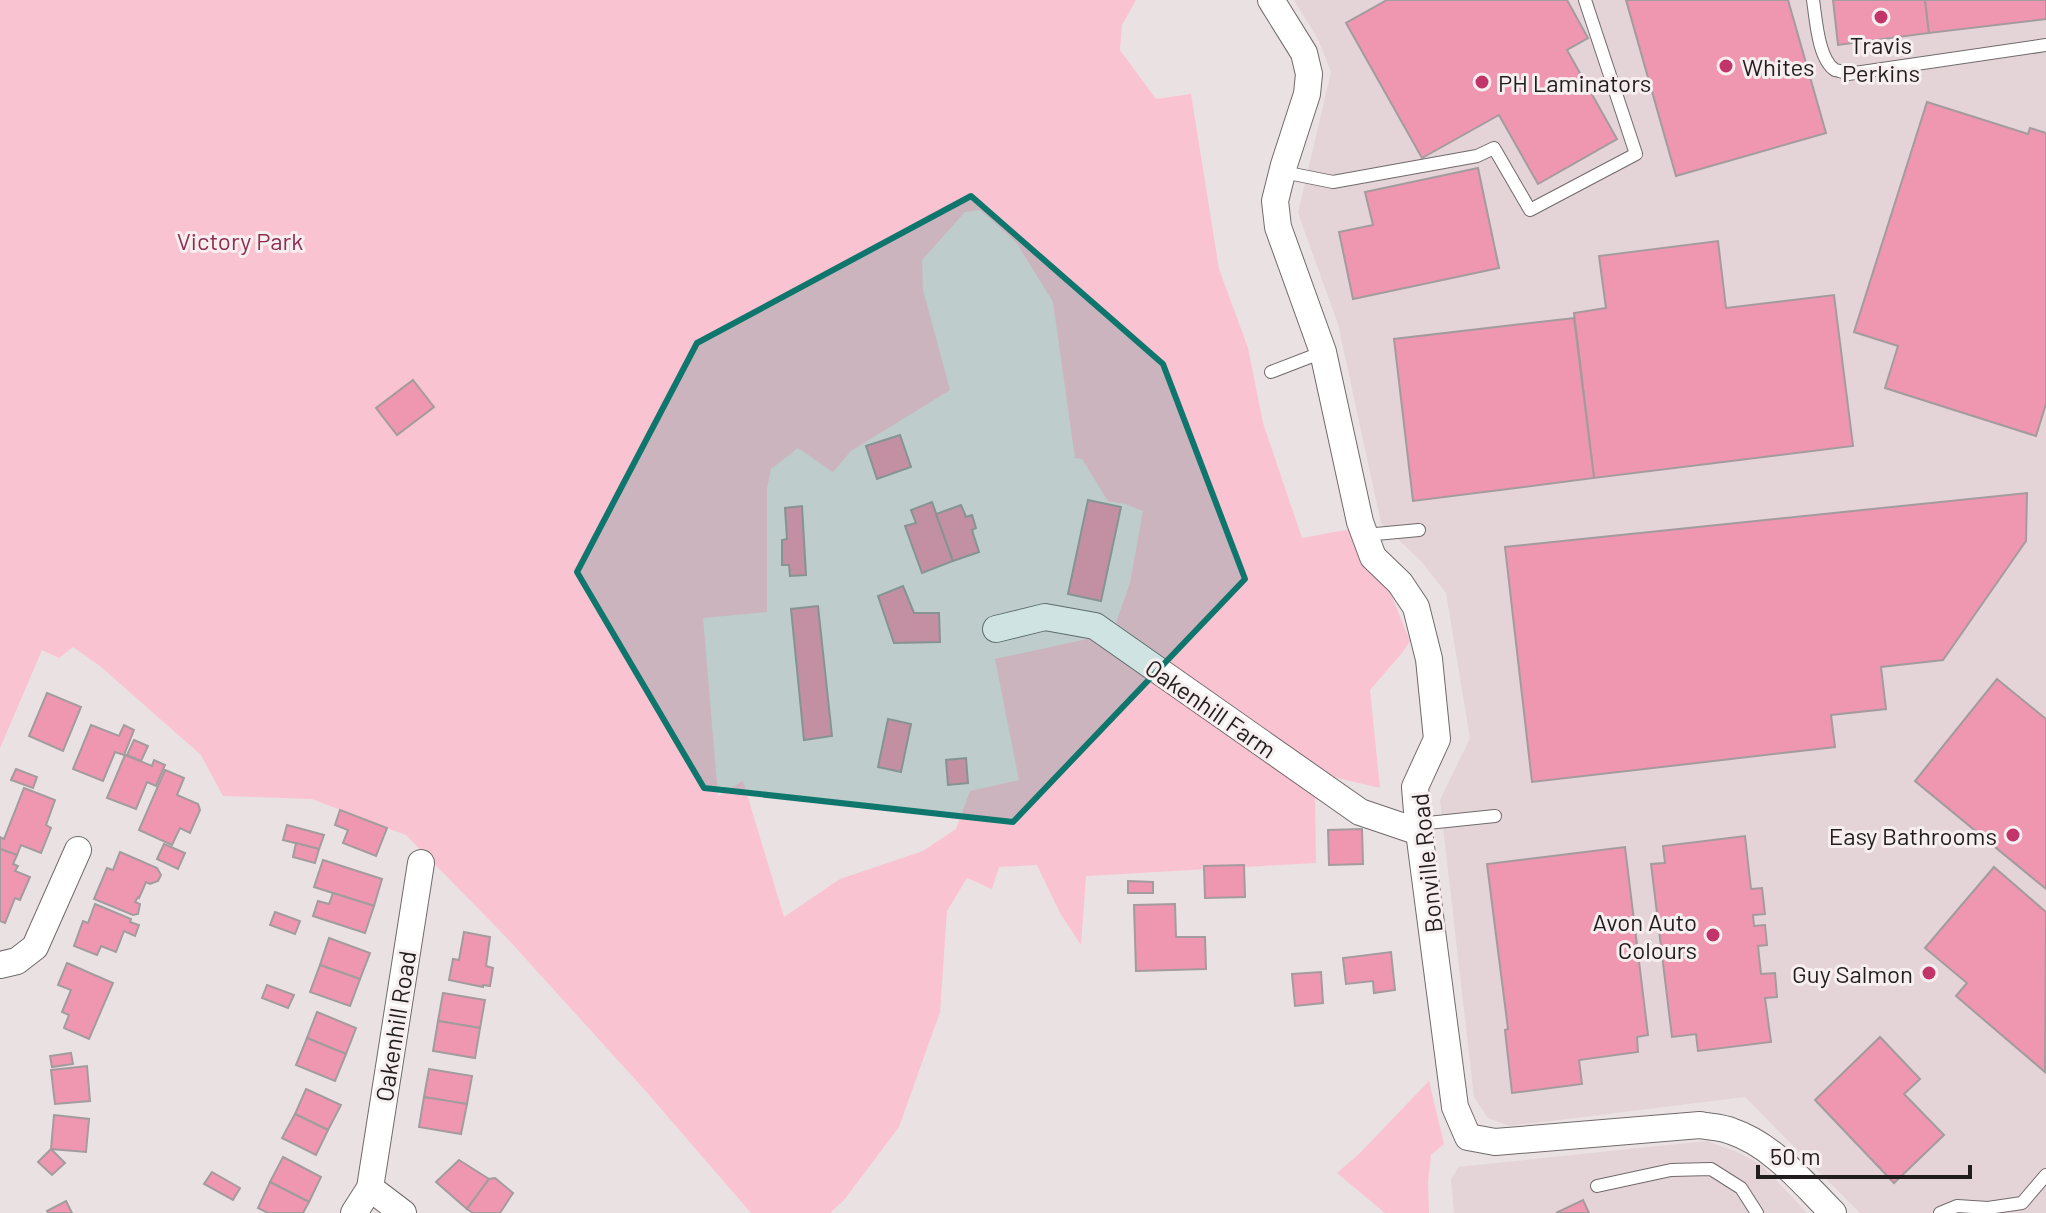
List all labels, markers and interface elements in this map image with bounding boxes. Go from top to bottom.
marker: Travis Perkins [1872,8,1890,26]
place label: Travis Perkins [1842,30,1920,87]
place label: Whites [1742,52,1815,81]
marker: Whites [1717,57,1735,75]
place label: PH Laminators [1498,68,1651,97]
marker: PH Laminators [1473,73,1491,91]
park label: Victory Park [177,226,303,255]
street label: Oakenhill Farm [1140,652,1282,764]
street label: Bonville Road [1404,792,1448,934]
place label: Easy Bathrooms [1829,821,1997,850]
marker: Easy Bathrooms [2004,826,2022,844]
place label: Avon Auto Colours [1592,907,1697,964]
marker: Avon Auto Colours [1704,926,1722,944]
street label: Oakenhill Road [369,949,421,1103]
place label: Guy Salmon [1792,959,1913,988]
marker: Guy Salmon [1920,964,1938,982]
scale bar [1758,1129,1970,1179]
text: 50 m [1770,1141,1821,1170]

